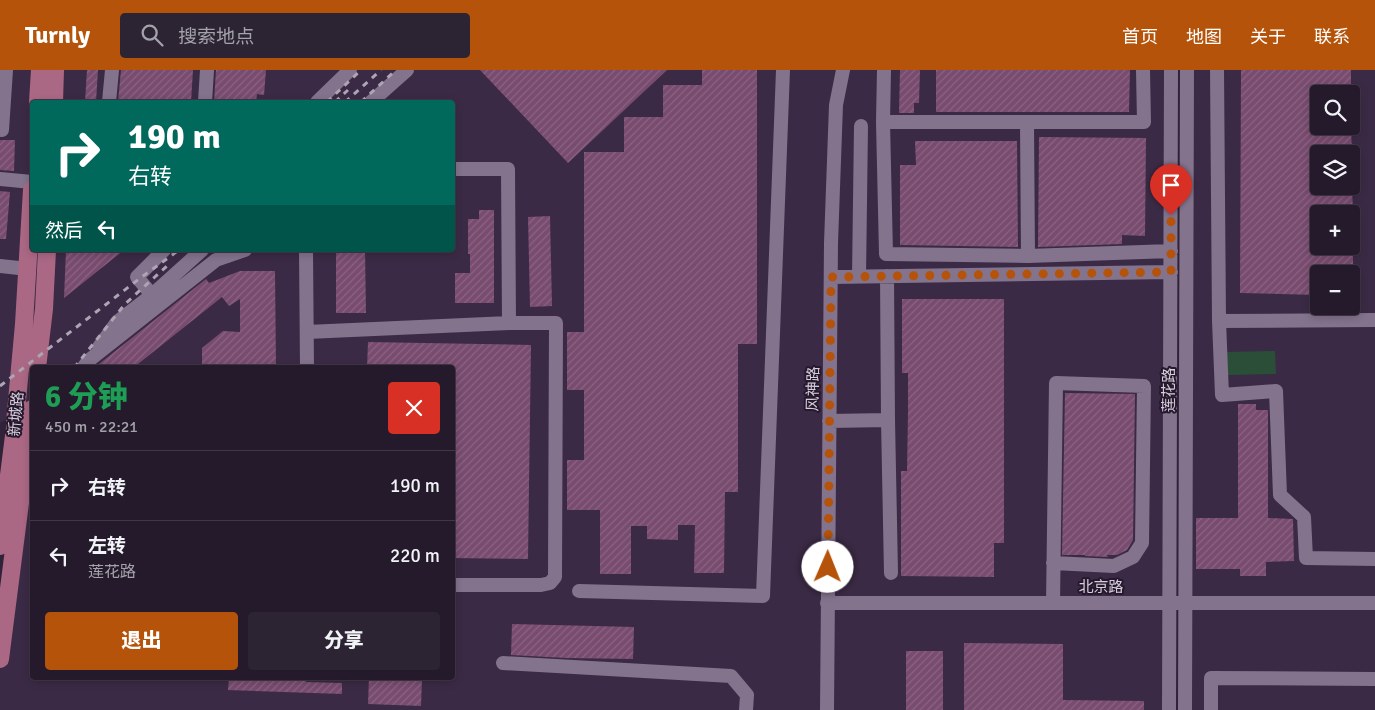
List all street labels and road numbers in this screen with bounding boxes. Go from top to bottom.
street label: 风神路 [804,366,822,412]
street label: 莲花路 [1160,367,1178,413]
street label: 新城路 [5,391,27,437]
street label: 北京路 [1078,578,1124,596]

